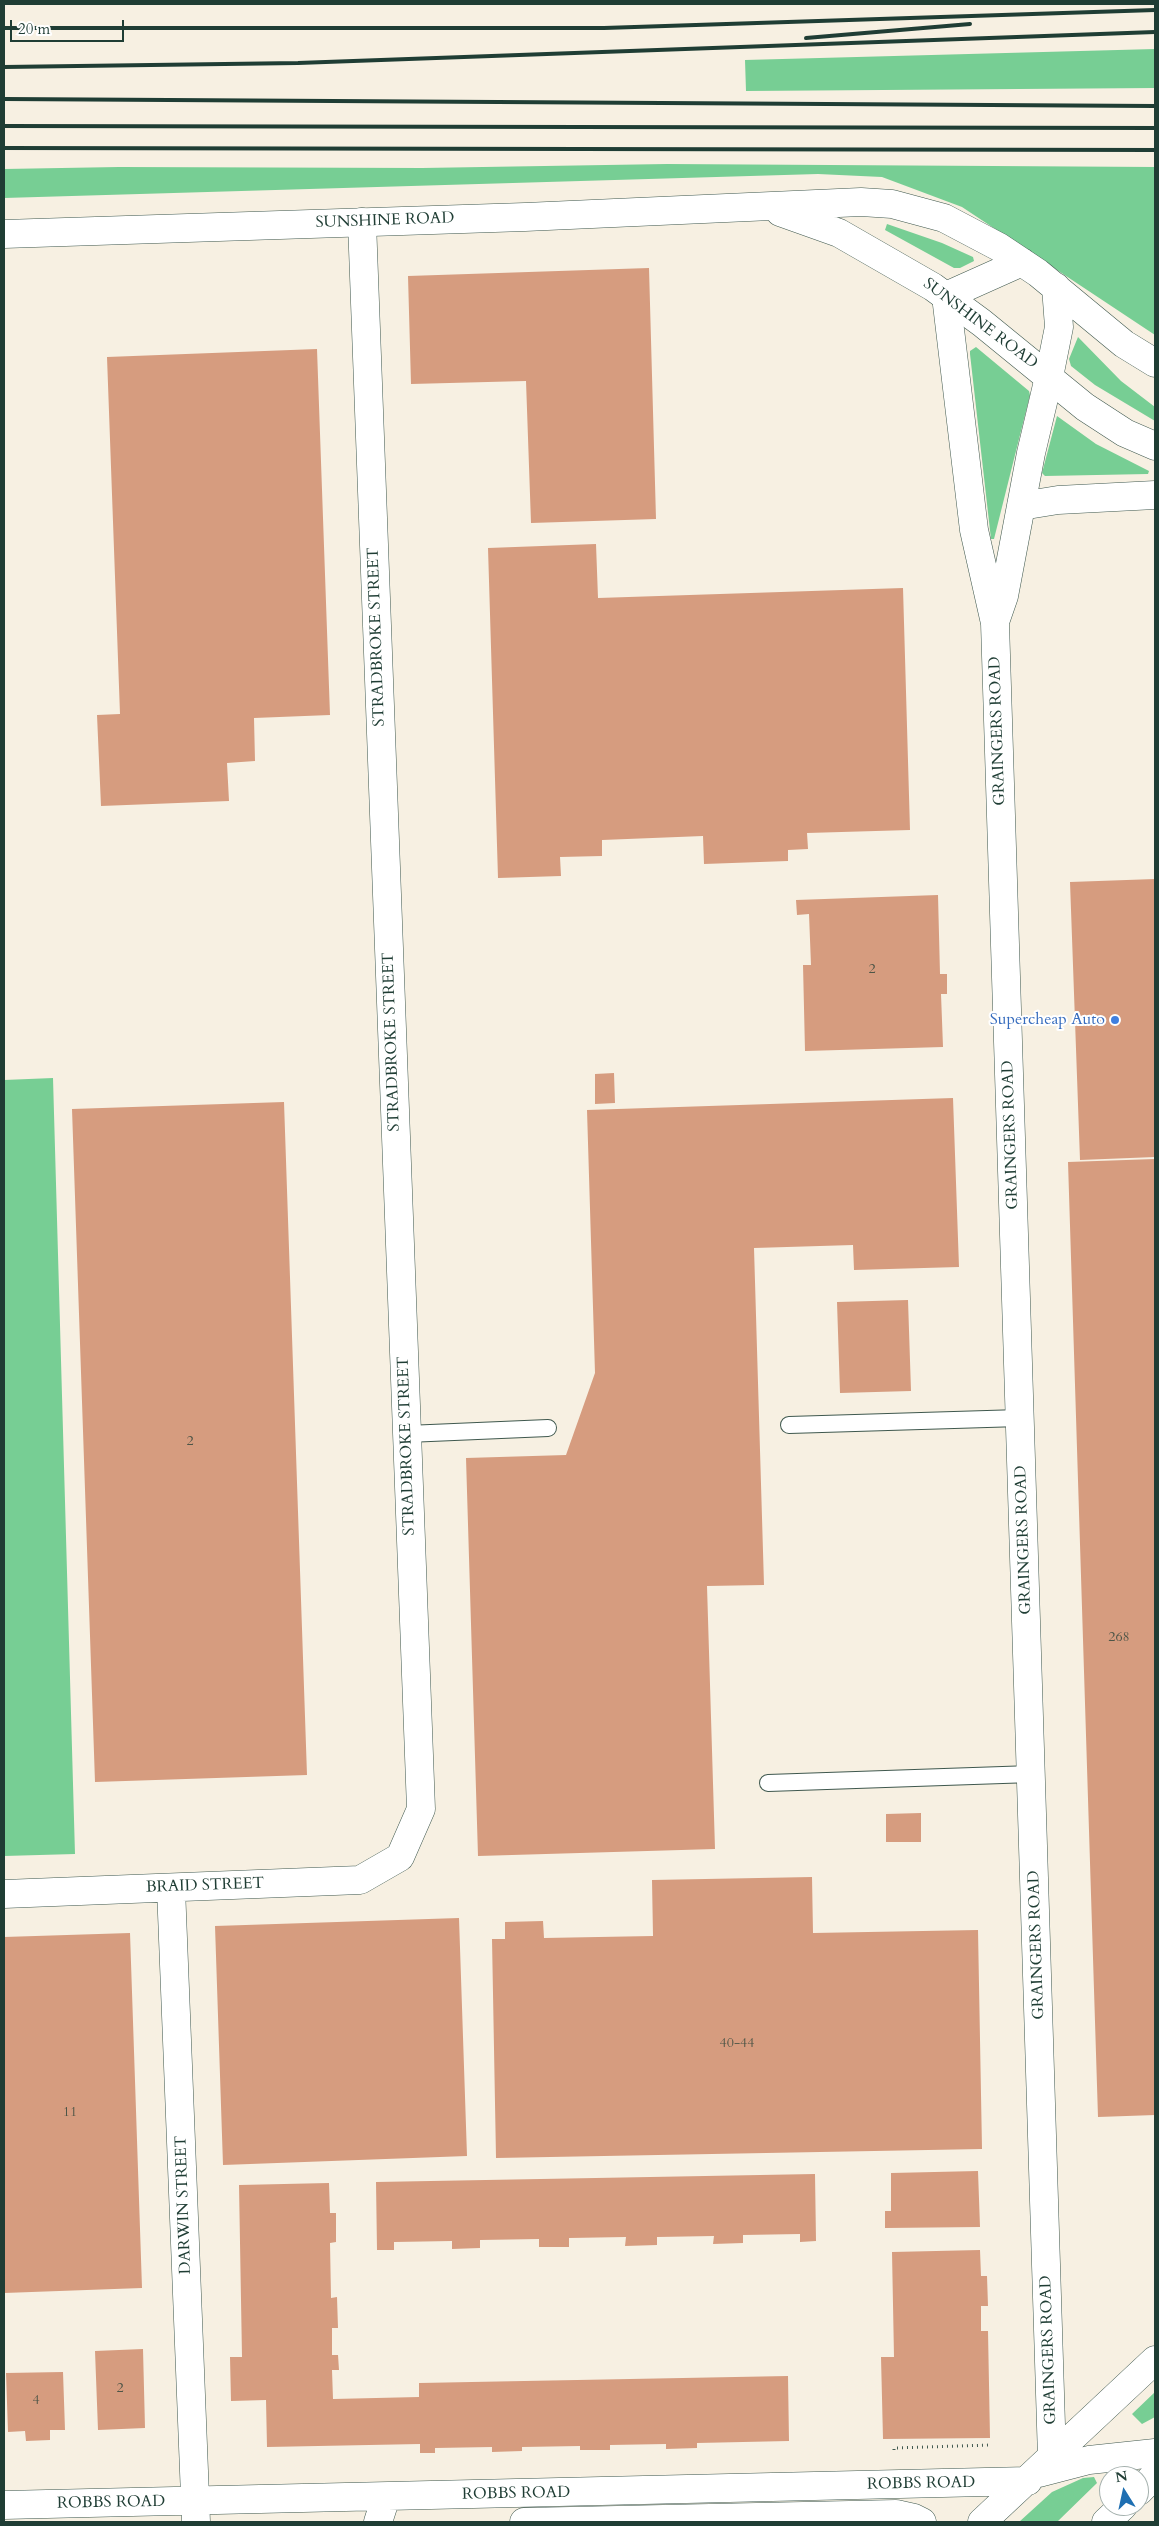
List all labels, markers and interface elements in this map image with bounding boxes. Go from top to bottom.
scale bar [12,10,126,42]
text: 20 m [18,19,50,39]
street label: SUNSHINE ROAD [315,209,455,233]
street label: SUNSHINE ROAD [919,275,1041,373]
street label: STRADBROKE STREET [364,547,390,727]
street label: GRAINGERS ROAD [986,656,1010,806]
street label: STRADBROKE STREET [379,952,405,1132]
house number: 2 [868,962,876,978]
place label: Supercheap Auto [990,1010,1105,1030]
marker: Supercheap Auto [1109,1014,1121,1026]
street label: GRAINGERS ROAD [999,1060,1023,1210]
street label: STRADBROKE STREET [394,1356,420,1536]
house number: 2 [186,1434,194,1450]
street label: GRAINGERS ROAD [1012,1465,1036,1615]
house number: 268 [1108,1630,1130,1646]
street label: GRAINGERS ROAD [1025,1870,1049,2020]
street label: BRAID STREET [145,1874,265,1898]
house number: 40-44 [720,2036,754,2052]
house number: 11 [63,2105,77,2121]
street label: DARWIN STREET [172,2135,196,2275]
street label: GRAINGERS ROAD [1037,2275,1061,2425]
house number: 2 [116,2381,124,2397]
house number: 4 [32,2393,40,2409]
north arrow [1099,2466,1149,2516]
text: N [1114,2466,1129,2487]
street label: ROBBS ROAD [867,2473,975,2495]
street label: ROBBS ROAD [462,2483,570,2505]
street label: ROBBS ROAD [57,2492,165,2514]

